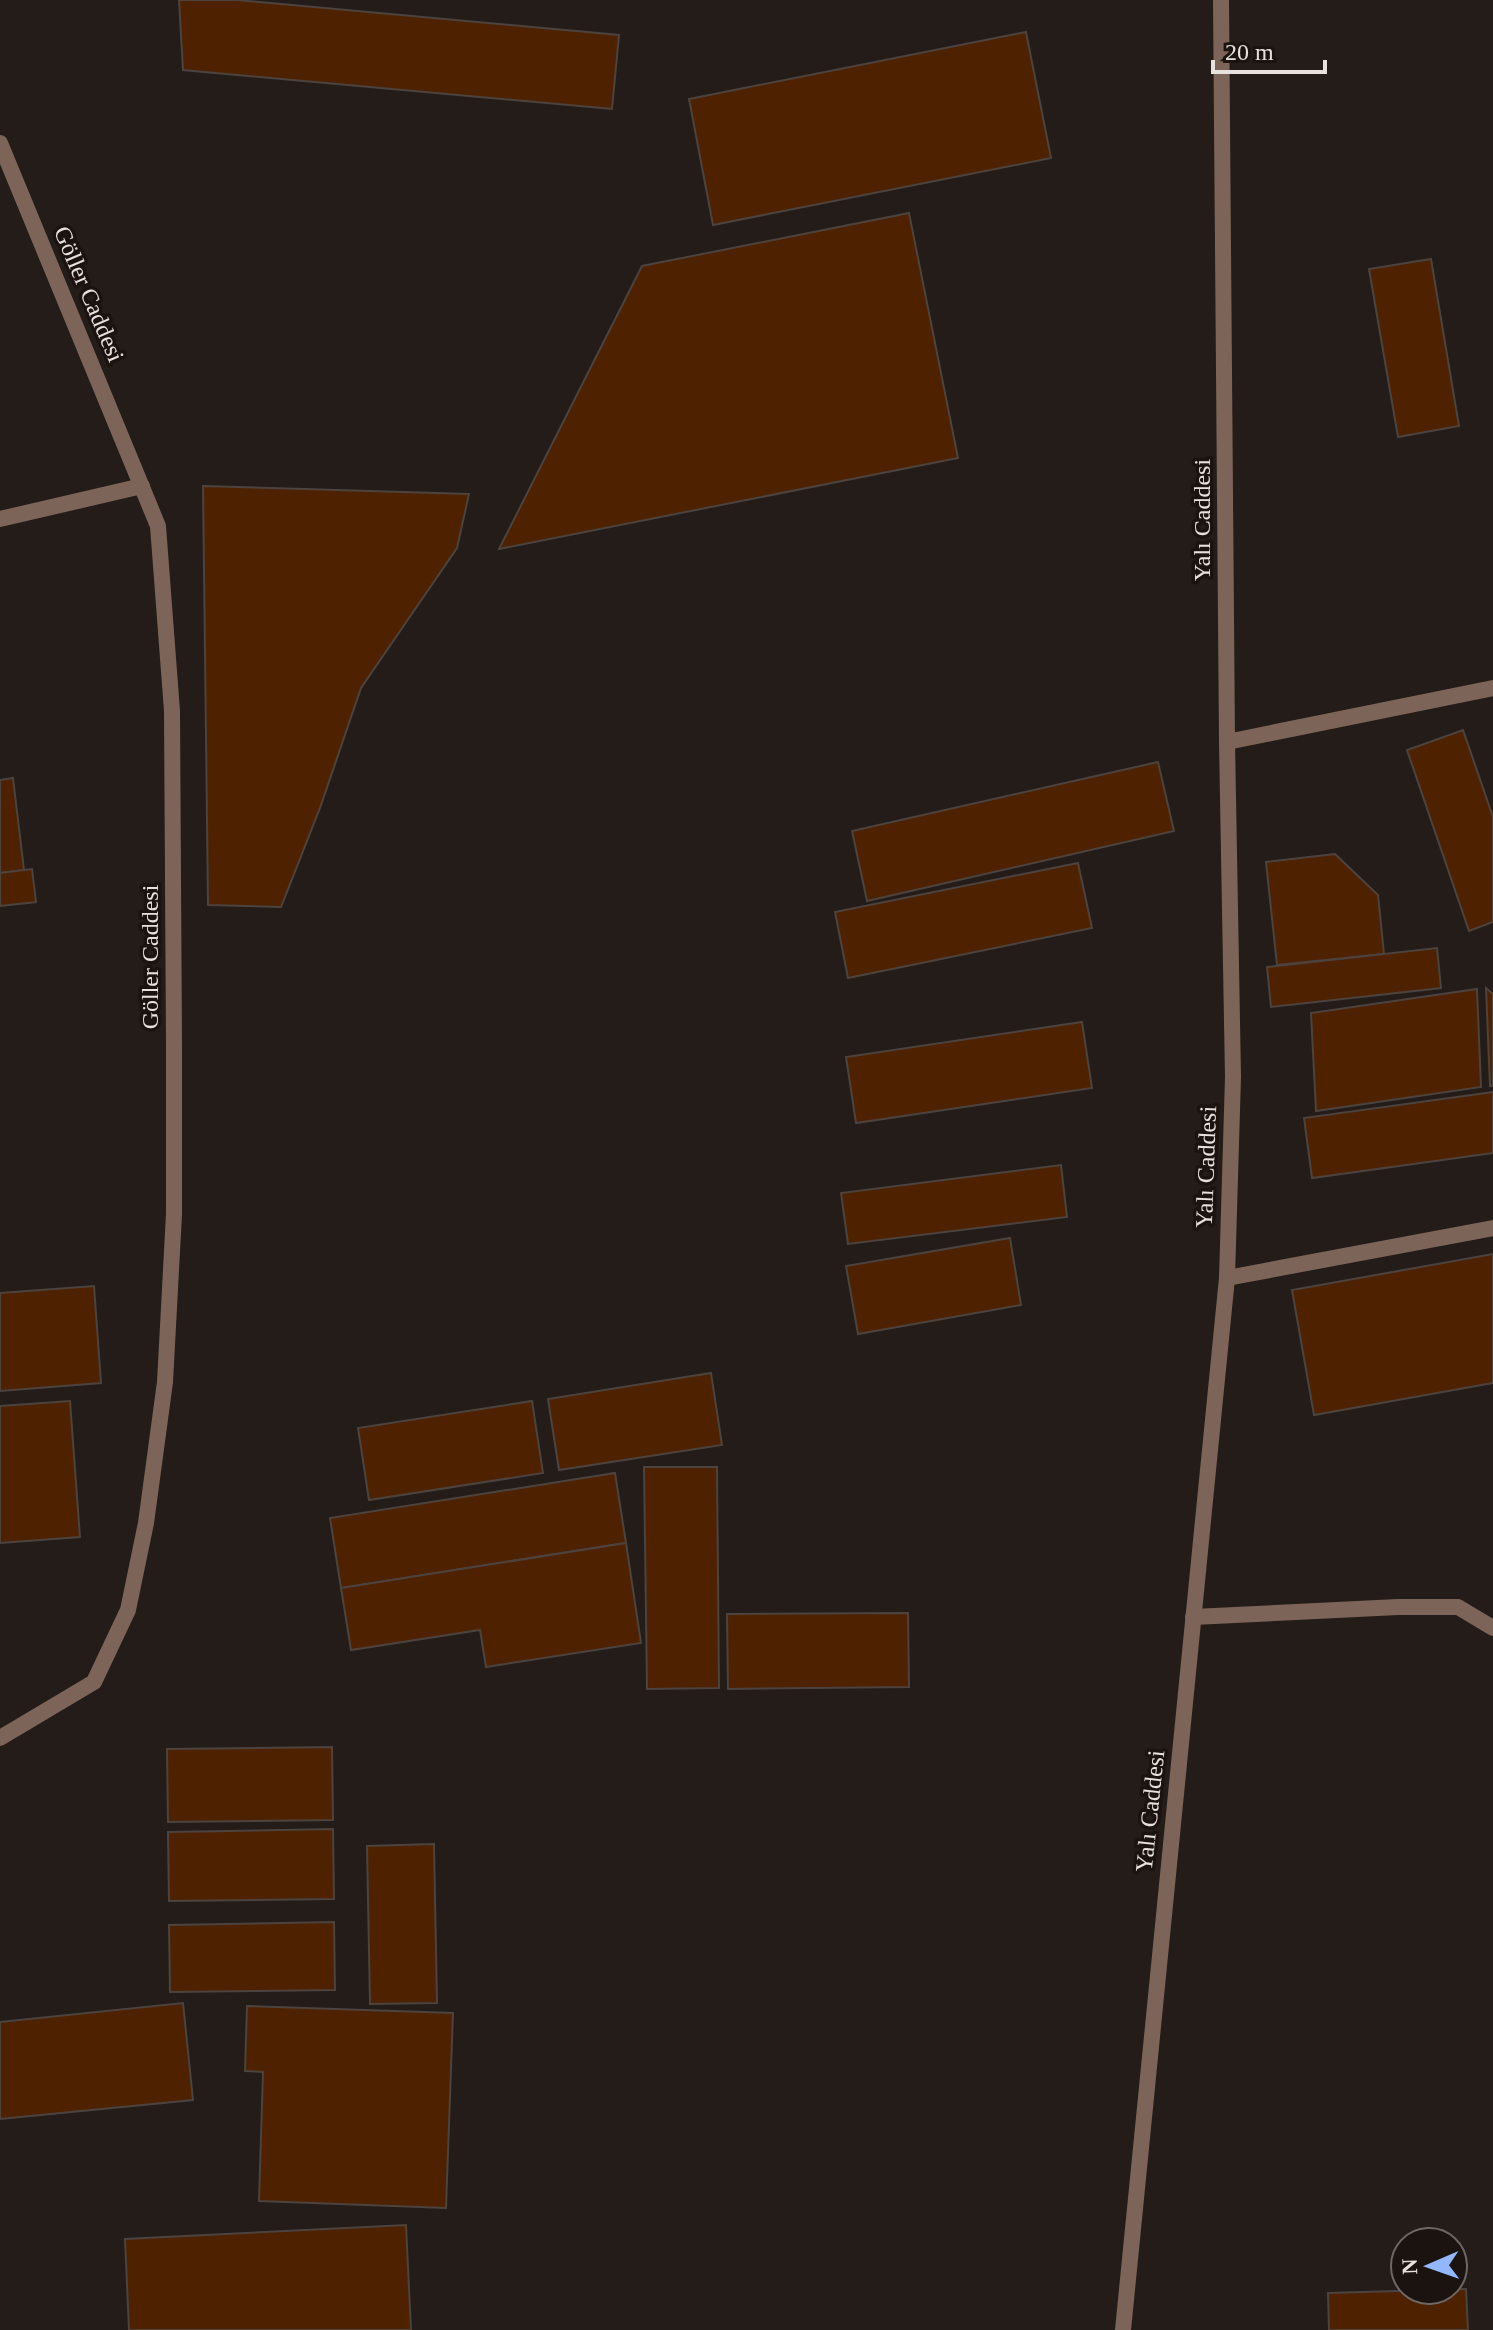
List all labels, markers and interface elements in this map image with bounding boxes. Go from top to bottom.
scale bar [1213,24,1325,74]
text: 20 m [1225,39,1274,65]
street label: Göller Caddesi [49,222,129,366]
street label: Yalı Caddesi [1189,459,1215,581]
street label: Göller Caddesi [137,884,163,1029]
street label: Yalı Caddesi [1191,1105,1221,1229]
street label: Yalı Caddesi [1131,1749,1169,1873]
north arrow [1389,2226,1469,2306]
text: N [1397,2258,1422,2275]

